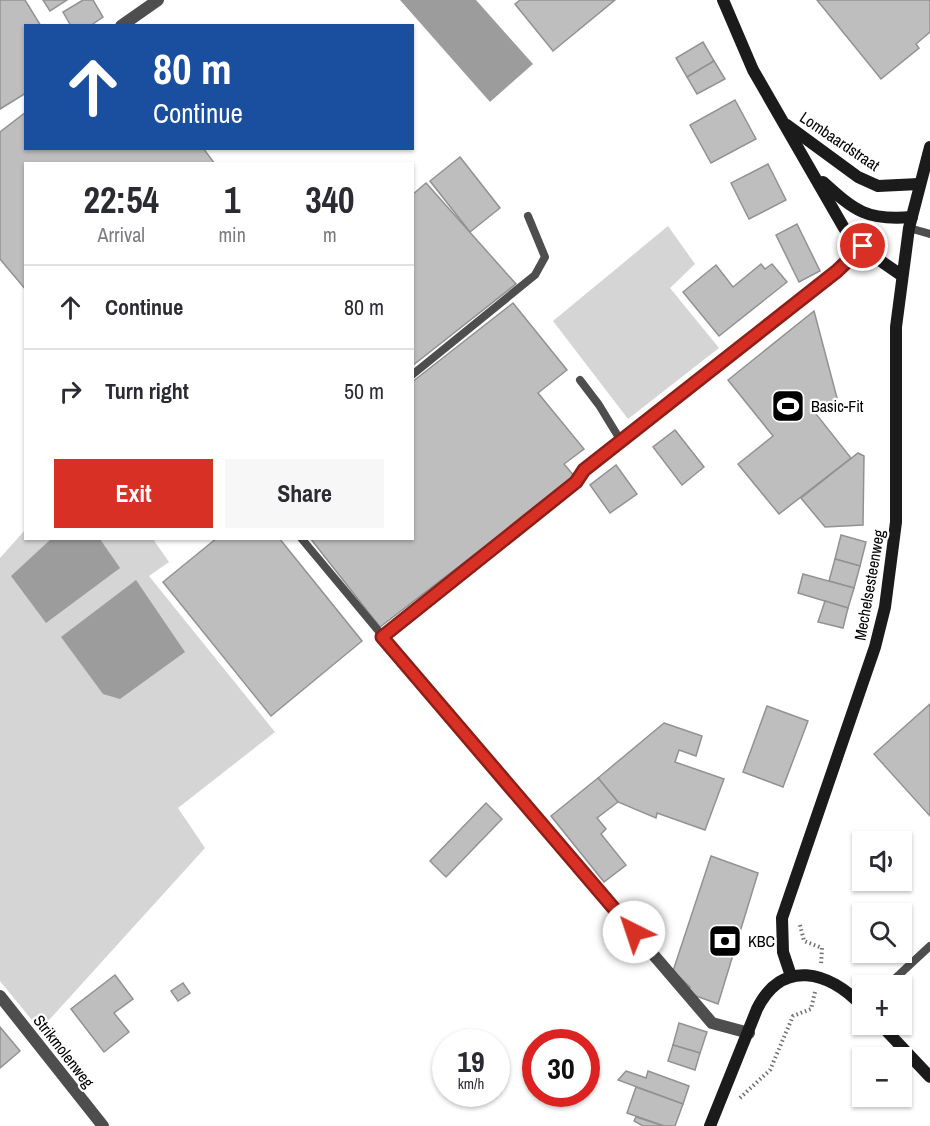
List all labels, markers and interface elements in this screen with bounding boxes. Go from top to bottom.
text: 80 m [153,41,232,97]
icon: ahead [54,48,132,126]
text: Continue [153,95,243,131]
street label: Lombaardstraat [796,106,885,176]
text: 22:54 [83,176,159,224]
text: 1 [224,176,240,224]
text: 340 [305,176,355,224]
pin [837,220,888,271]
text: Arrival [98,221,145,248]
text: min [218,221,246,248]
text: m [323,221,337,248]
icon: arrive [846,229,879,262]
icon: ahead [54,291,87,324]
text: Continue [105,292,183,322]
text: 80 m [344,292,384,322]
icon: right [54,375,87,408]
text: Turn right [105,376,189,406]
text: 50 m [344,376,384,406]
sports icon: Basic-Fit [770,388,806,424]
place label: Basic-Fit [811,395,864,417]
button: Exit [54,459,213,528]
button: Share [225,459,384,528]
street label: Mechelsesteenweg [848,527,890,642]
map controls [852,831,912,1107]
button: sound [852,831,912,891]
position arrow [602,900,666,964]
button: search [852,903,912,963]
bank icon: KBC [707,923,743,959]
place label: KBC [748,930,775,952]
button: + [852,975,912,1035]
street label: Strikmolenweg [29,1010,100,1093]
speed limit sign: 30 [522,1029,600,1107]
text: 19 [457,1041,485,1081]
button: − [852,1047,912,1107]
text: km/h [458,1073,484,1094]

